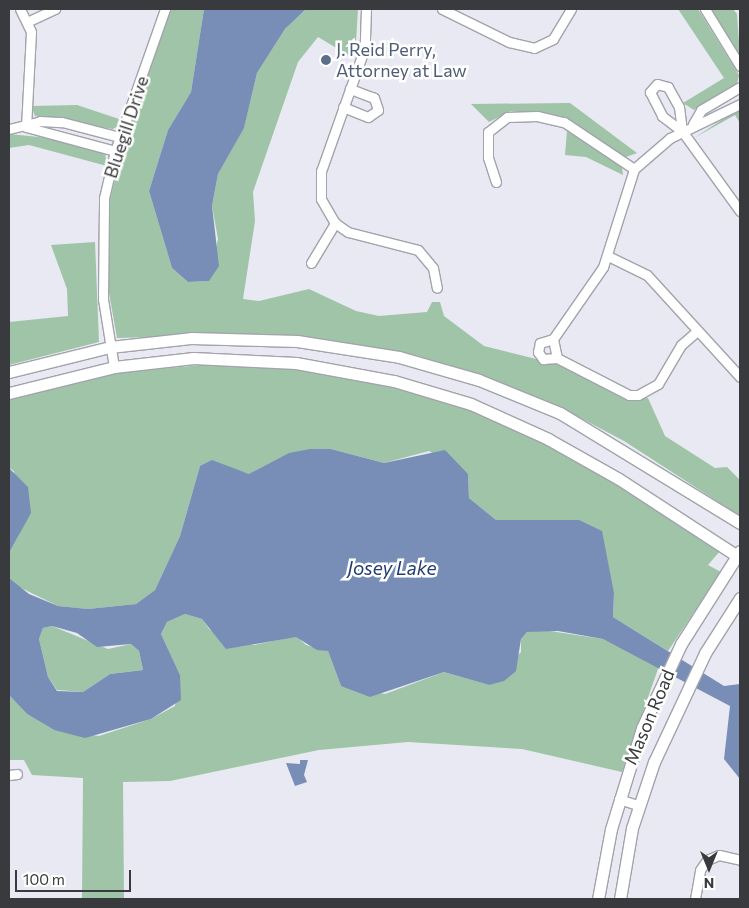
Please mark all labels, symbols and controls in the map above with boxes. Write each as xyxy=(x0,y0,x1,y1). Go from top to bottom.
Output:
place label: J. Reid Perry, Attorney at Law xyxy=(336,39,467,82)
marker: J. Reid Perry, Attorney at Law xyxy=(320,54,332,66)
street label: Bluegill Drive xyxy=(99,73,153,181)
water label: Josey Lake xyxy=(347,557,437,579)
street label: Mason Road xyxy=(619,666,679,768)
north arrow xyxy=(684,843,734,893)
scale bar xyxy=(18,860,134,892)
text: 100 m xyxy=(23,870,65,888)
text: N xyxy=(704,875,714,892)

